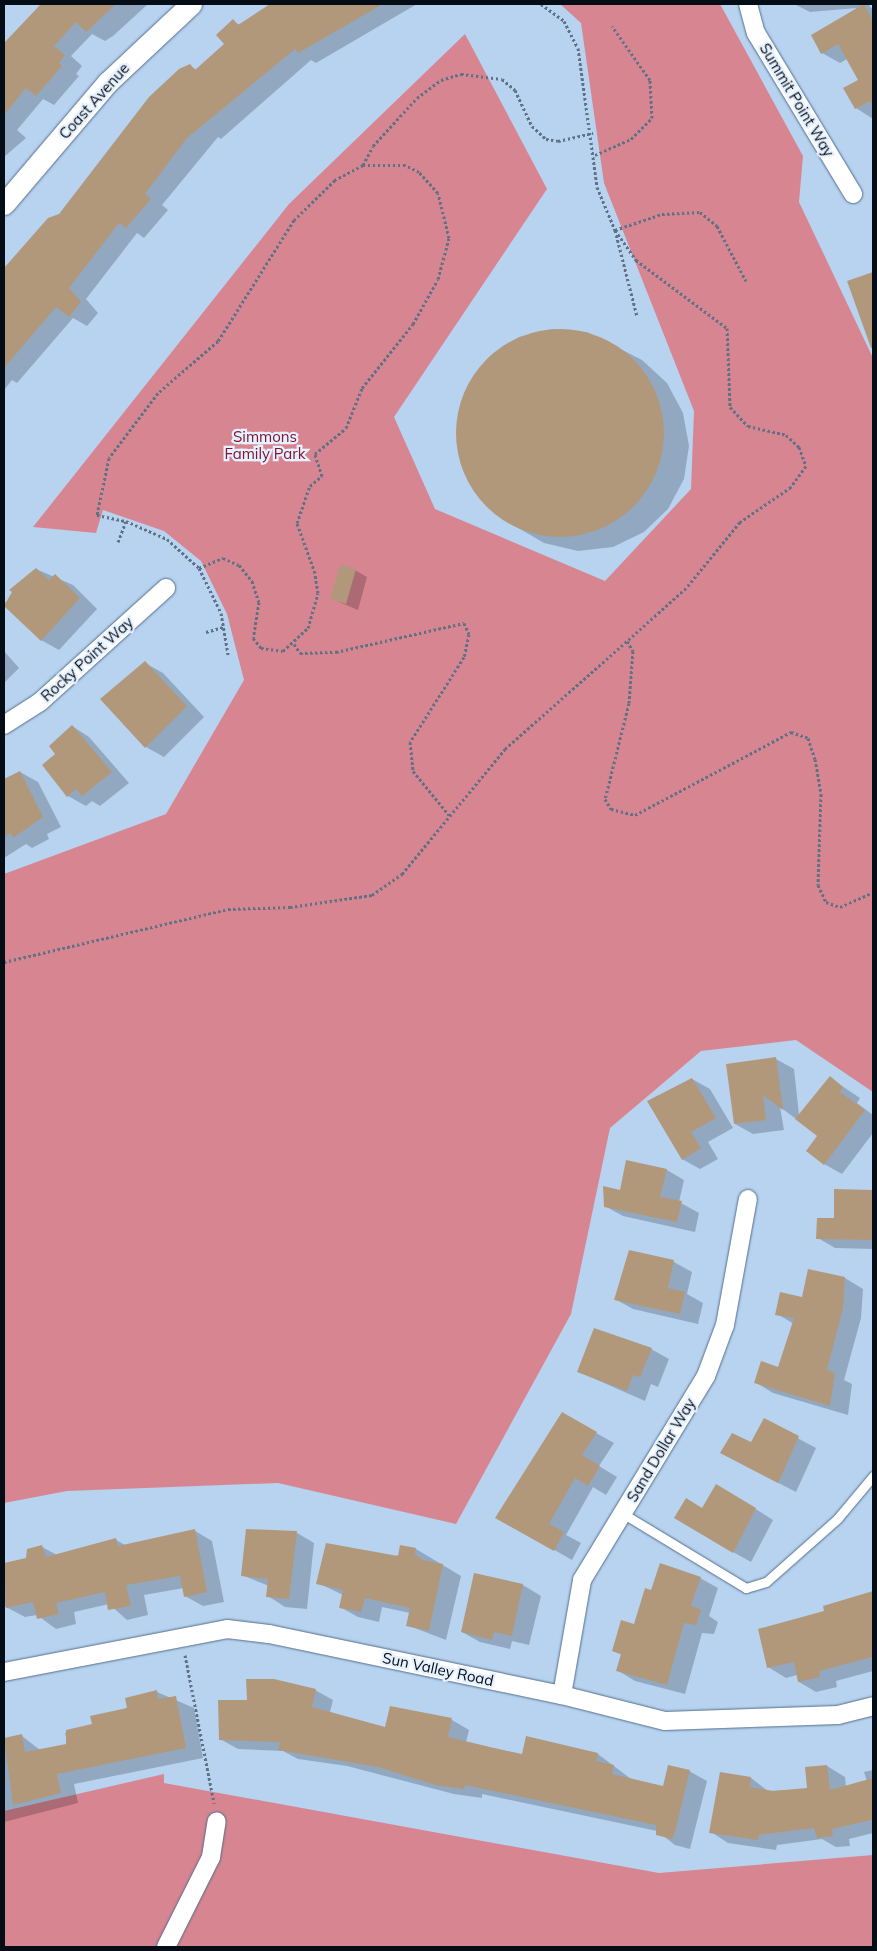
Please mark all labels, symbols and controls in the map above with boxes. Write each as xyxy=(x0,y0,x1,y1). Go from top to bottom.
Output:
street label: Summit Point Way xyxy=(756,40,838,160)
street label: Coast Avenue xyxy=(55,59,133,143)
park label: Simmons Family Park xyxy=(225,427,305,462)
street label: Rocky Point Way xyxy=(37,613,137,705)
street label: Sand Dollar Way xyxy=(623,1395,699,1505)
street label: Sun Valley Road xyxy=(381,1648,495,1690)

